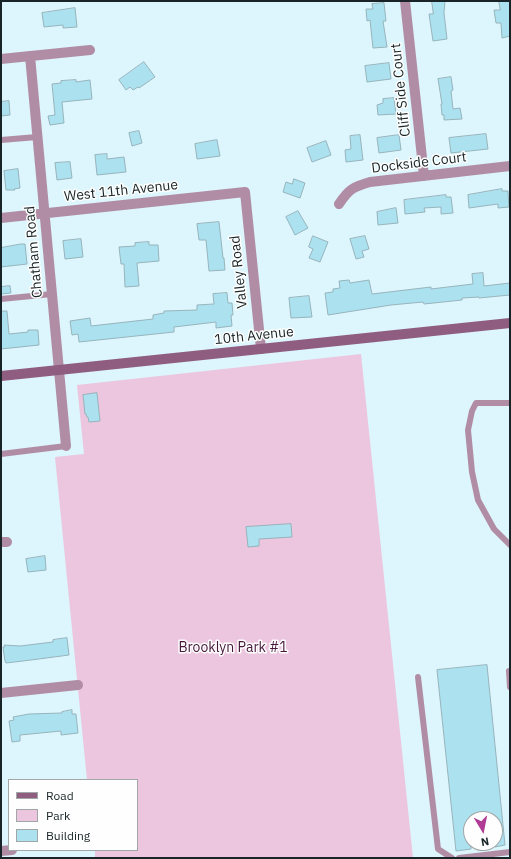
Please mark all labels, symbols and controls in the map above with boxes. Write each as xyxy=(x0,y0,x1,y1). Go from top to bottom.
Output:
street label: Cliff Side Court xyxy=(388,43,414,137)
street label: Dockside Court xyxy=(371,149,467,177)
street label: West 11th Avenue xyxy=(63,177,179,205)
street label: Chatham Road xyxy=(22,205,46,299)
street label: Valley Road xyxy=(227,235,251,309)
street label: 10th Avenue xyxy=(213,323,295,349)
park label: Brooklyn Park #1 xyxy=(178,640,288,656)
legend xyxy=(8,779,138,851)
text: Road xyxy=(46,788,74,803)
text: Park xyxy=(46,808,70,823)
north arrow xyxy=(463,811,503,851)
text: Building xyxy=(46,828,90,843)
text: N xyxy=(480,834,490,849)

